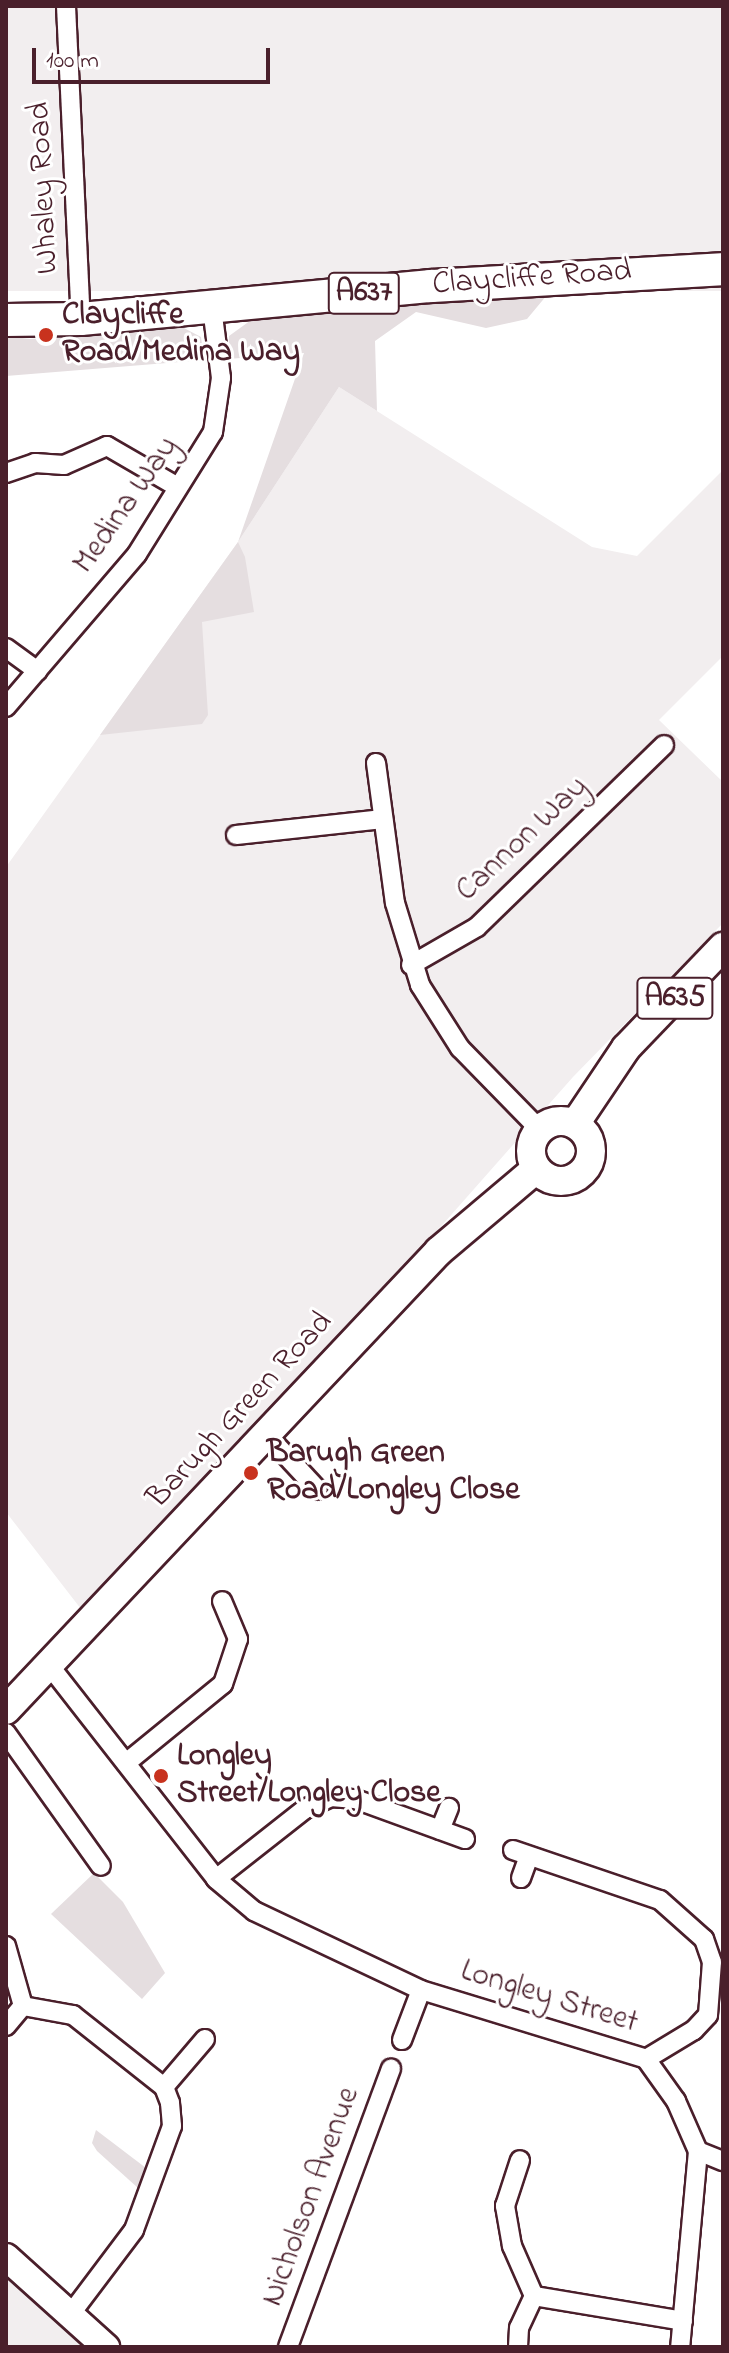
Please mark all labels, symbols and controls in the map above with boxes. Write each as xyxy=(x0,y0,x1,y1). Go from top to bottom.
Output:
scale bar xyxy=(36,32,274,82)
text: 100 m xyxy=(46,44,99,79)
street label: Whaley Road xyxy=(21,101,69,275)
street label: Claycliffe Road xyxy=(431,253,633,305)
road number: A637 xyxy=(326,267,402,319)
place label: Claycliffe Road/Medina Way xyxy=(62,298,300,373)
marker: Claycliffe Road/Medina Way xyxy=(37,326,55,344)
street label: Medina Way xyxy=(66,430,188,582)
street label: Cannon Way xyxy=(449,769,597,911)
road number: A635 xyxy=(635,972,715,1024)
street label: Barugh Green Road xyxy=(140,1305,342,1517)
place label: Barugh Green Road/Longley Close xyxy=(267,1436,520,1511)
marker: Barugh Green Road/Longley Close xyxy=(242,1464,260,1482)
place label: Longley Street/Longley Close xyxy=(177,1739,441,1814)
marker: Longley Street/Longley Close xyxy=(152,1767,170,1785)
street label: Longley Street xyxy=(456,1953,642,2043)
street label: Nicholson Avenue xyxy=(255,2082,369,2312)

